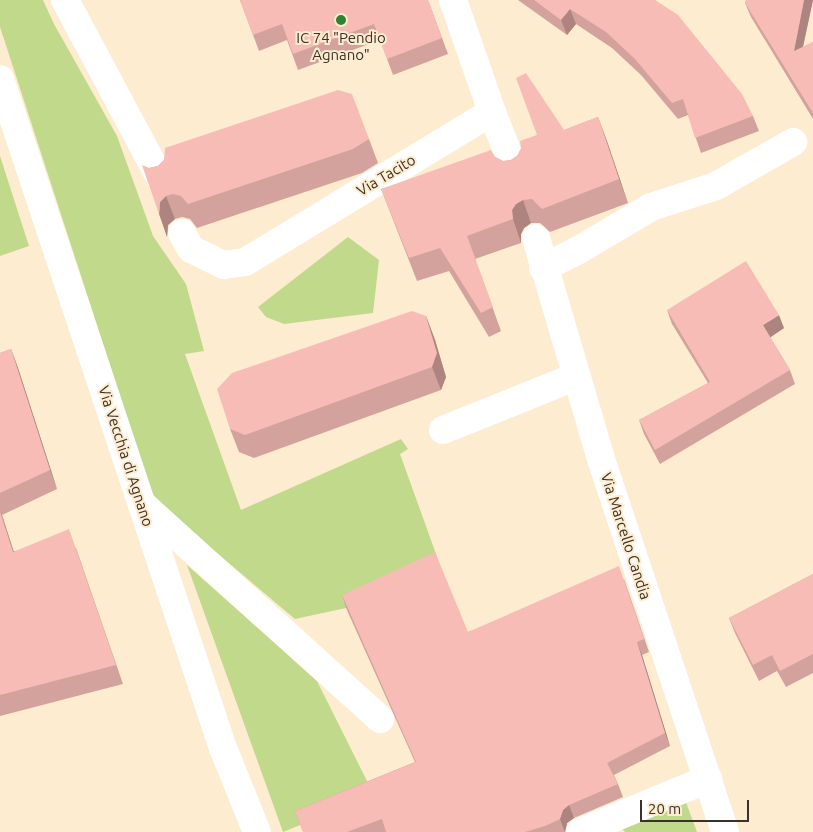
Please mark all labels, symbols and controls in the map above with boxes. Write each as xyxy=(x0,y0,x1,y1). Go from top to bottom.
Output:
marker: IC 74 "Pendio Agnano" xyxy=(335,14,347,26)
place label: IC 74 "Pendio Agnano" xyxy=(296,28,386,63)
street label: Via Tacito xyxy=(353,150,419,200)
street label: Via Vecchia di Agnano xyxy=(95,383,157,529)
street label: Via Marcello Candia xyxy=(597,470,655,602)
scale bar xyxy=(643,790,752,822)
text: 20 m xyxy=(648,800,681,817)

